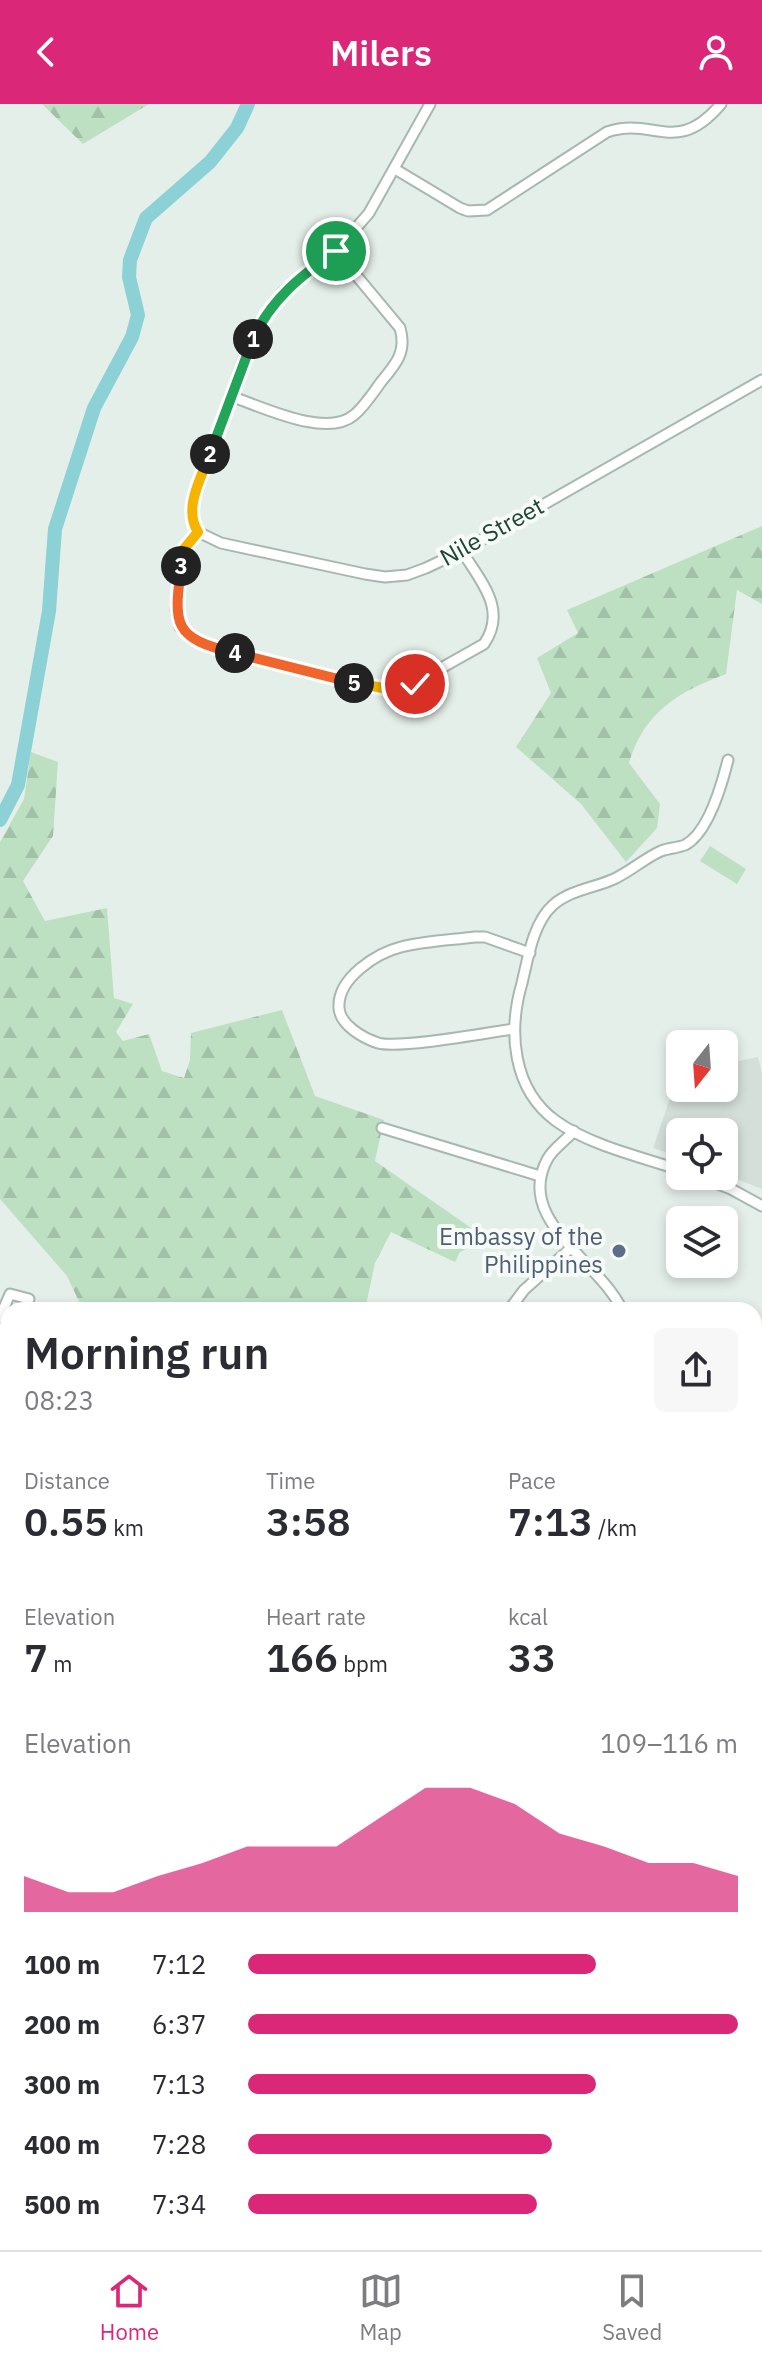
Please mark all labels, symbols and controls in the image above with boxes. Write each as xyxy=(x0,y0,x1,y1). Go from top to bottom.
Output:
text: Milers xyxy=(330,29,432,76)
icon: back xyxy=(24,30,68,74)
icon: person xyxy=(694,30,738,74)
pin xyxy=(302,217,370,285)
icon: arrive xyxy=(314,229,358,273)
pin: 1 xyxy=(233,319,273,359)
text: 1 xyxy=(246,324,260,353)
pin: 2 xyxy=(190,434,230,474)
text: 2 xyxy=(203,439,217,468)
street label: Nile Street xyxy=(434,489,549,573)
pin: 3 xyxy=(161,546,201,586)
text: 3 xyxy=(174,551,188,580)
pin: 4 xyxy=(215,633,255,673)
text: 4 xyxy=(228,638,242,667)
pin xyxy=(381,650,449,718)
icon: check xyxy=(393,662,437,706)
pin: 5 xyxy=(334,663,374,703)
text: 5 xyxy=(347,668,361,697)
north arrow xyxy=(666,1030,738,1102)
map controls xyxy=(666,1030,738,1278)
button: locate xyxy=(666,1118,738,1190)
button: layers xyxy=(666,1206,738,1278)
place label: Embassy of the Philippines xyxy=(439,1220,603,1280)
marker: Embassy of the Philippines xyxy=(610,1242,628,1260)
text: Morning run xyxy=(24,1324,269,1381)
button: share xyxy=(654,1328,738,1412)
text: 08:23 xyxy=(24,1383,94,1417)
text: Distance xyxy=(24,1466,110,1495)
text: Time xyxy=(266,1466,315,1495)
text: Pace xyxy=(508,1466,556,1495)
text: 0.55 xyxy=(24,1495,108,1547)
text: 3:58 xyxy=(266,1495,351,1547)
text: 7:13 xyxy=(508,1495,593,1547)
text: km xyxy=(108,1513,144,1542)
text: /km xyxy=(593,1513,637,1542)
text: Elevation xyxy=(24,1602,115,1631)
text: Heart rate xyxy=(266,1602,366,1631)
text: kcal xyxy=(508,1602,548,1631)
text: 7 xyxy=(24,1631,48,1683)
text: 166 xyxy=(266,1631,338,1683)
text: 33 xyxy=(508,1631,556,1683)
text: m xyxy=(48,1649,72,1678)
text: bpm xyxy=(338,1649,388,1678)
text: Elevation xyxy=(24,1726,132,1760)
text: 109–116 m xyxy=(600,1726,738,1760)
text: 100 m xyxy=(24,1947,100,1981)
text: 7:12 xyxy=(152,1947,206,1981)
text: 200 m xyxy=(24,2007,100,2041)
text: 6:37 xyxy=(152,2007,206,2041)
text: 300 m xyxy=(24,2067,100,2101)
text: 7:13 xyxy=(152,2067,206,2101)
text: 400 m xyxy=(24,2127,100,2161)
text: 7:28 xyxy=(152,2127,206,2161)
text: 500 m xyxy=(24,2187,100,2221)
text: 7:34 xyxy=(152,2187,206,2221)
tab: Home xyxy=(100,2269,159,2346)
tab: Map xyxy=(359,2269,403,2346)
tab: Saved xyxy=(602,2269,662,2346)

